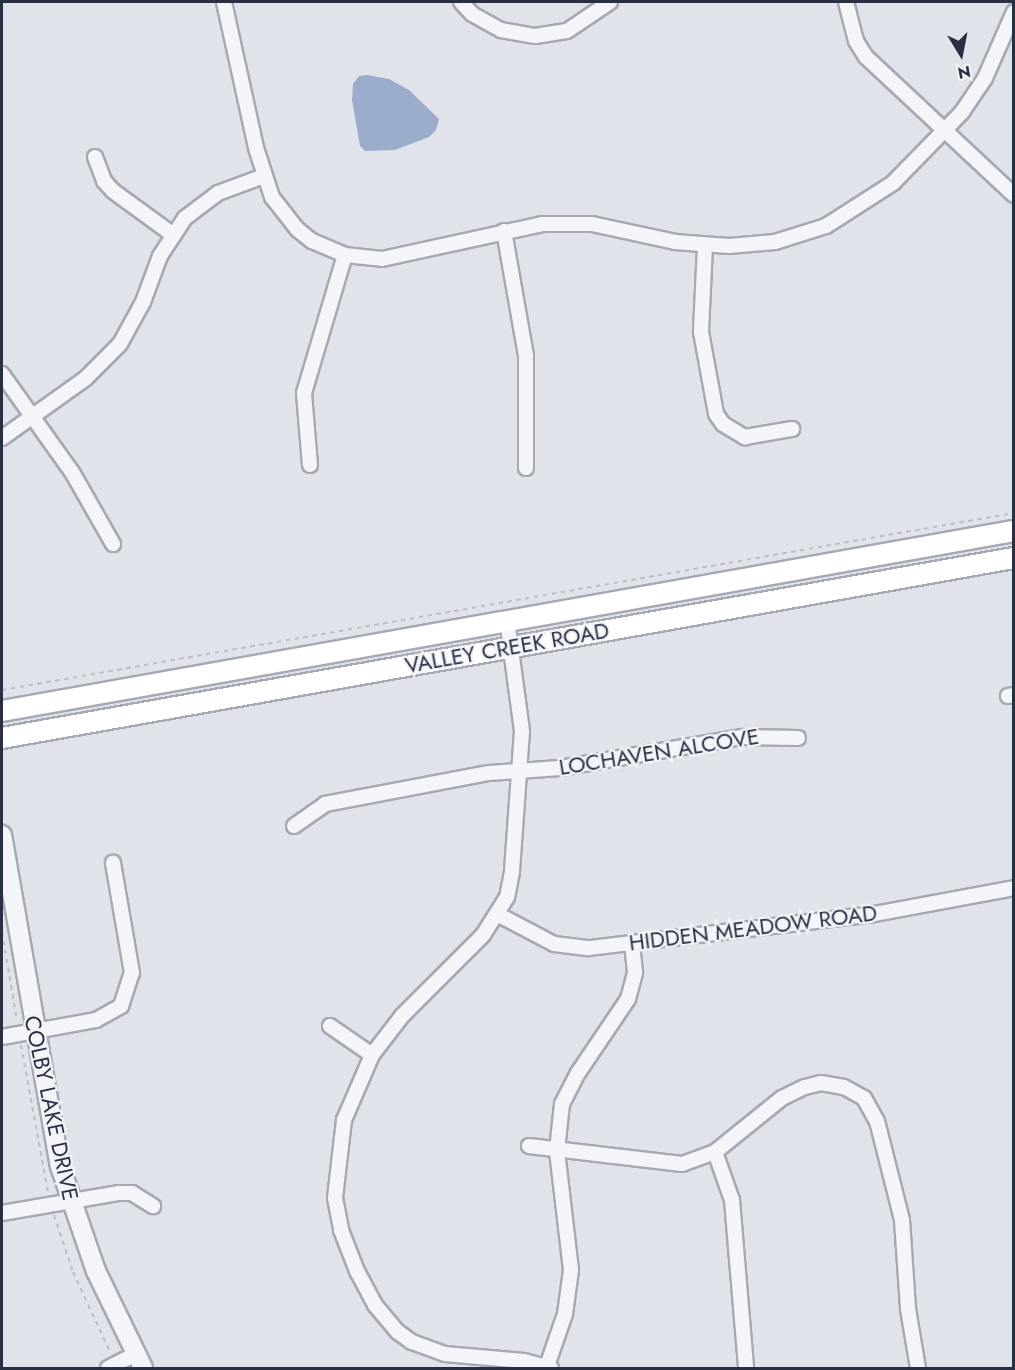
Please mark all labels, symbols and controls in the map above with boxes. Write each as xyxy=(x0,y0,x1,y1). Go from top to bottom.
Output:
north arrow xyxy=(931,24,991,84)
text: N xyxy=(956,60,972,85)
street label: VALLEY CREEK ROAD xyxy=(403,617,611,679)
street label: LOCHAVEN ALCOVE xyxy=(557,723,761,781)
street label: HIDDEN MEADOW ROAD xyxy=(627,900,879,956)
street label: COLBY LAKE DRIVE xyxy=(19,1013,83,1203)

